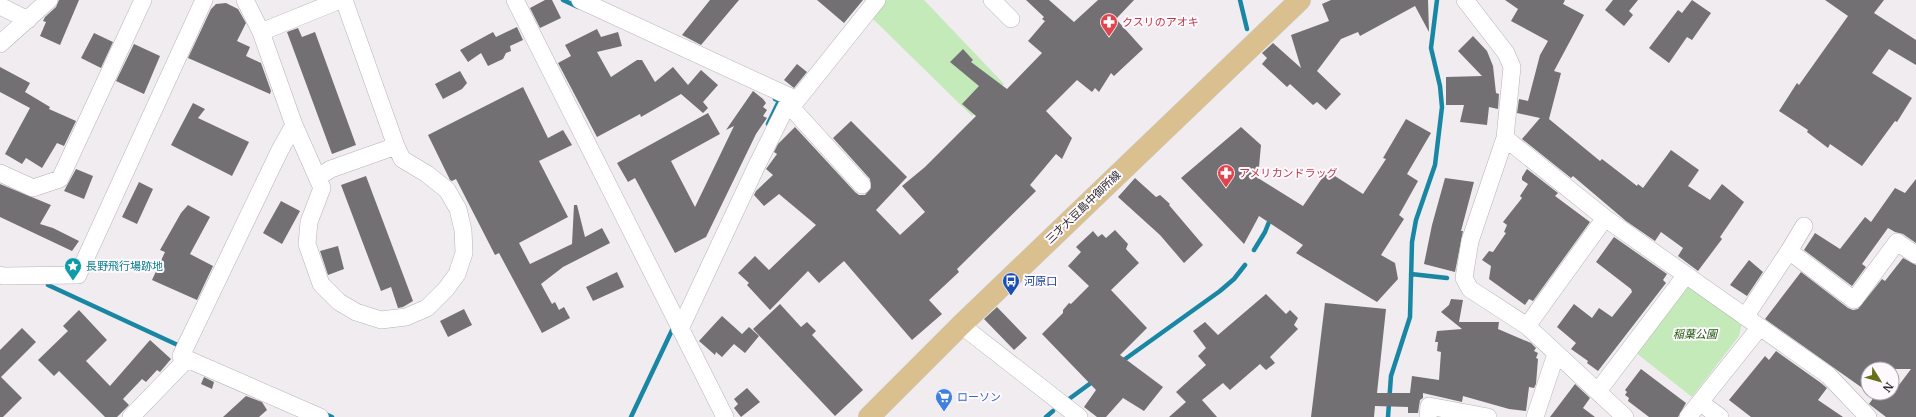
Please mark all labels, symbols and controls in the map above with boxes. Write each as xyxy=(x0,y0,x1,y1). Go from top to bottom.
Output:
pharmacy icon: クスリのアオキ xyxy=(1099,12,1119,37)
place label: クスリのアオキ xyxy=(1122,15,1199,29)
pharmacy icon: アメリカンドラッグ xyxy=(1216,163,1236,188)
place label: アメリカンドラッグ xyxy=(1239,166,1337,180)
street label: 三才大豆島中御所線 xyxy=(1043,168,1123,246)
place icon: 長野飛行場跡地 xyxy=(63,256,83,281)
place label: 長野飛行場跡地 xyxy=(86,259,163,273)
bus stop icon: 河原口 xyxy=(1001,271,1021,296)
place label: 河原口 xyxy=(1024,274,1057,288)
park label: 稲葉公園 xyxy=(1673,327,1719,341)
north arrow xyxy=(1860,361,1900,401)
text: N xyxy=(1880,379,1896,395)
supermarket icon: ローソン xyxy=(934,387,954,412)
place label: ローソン xyxy=(957,390,1001,404)

